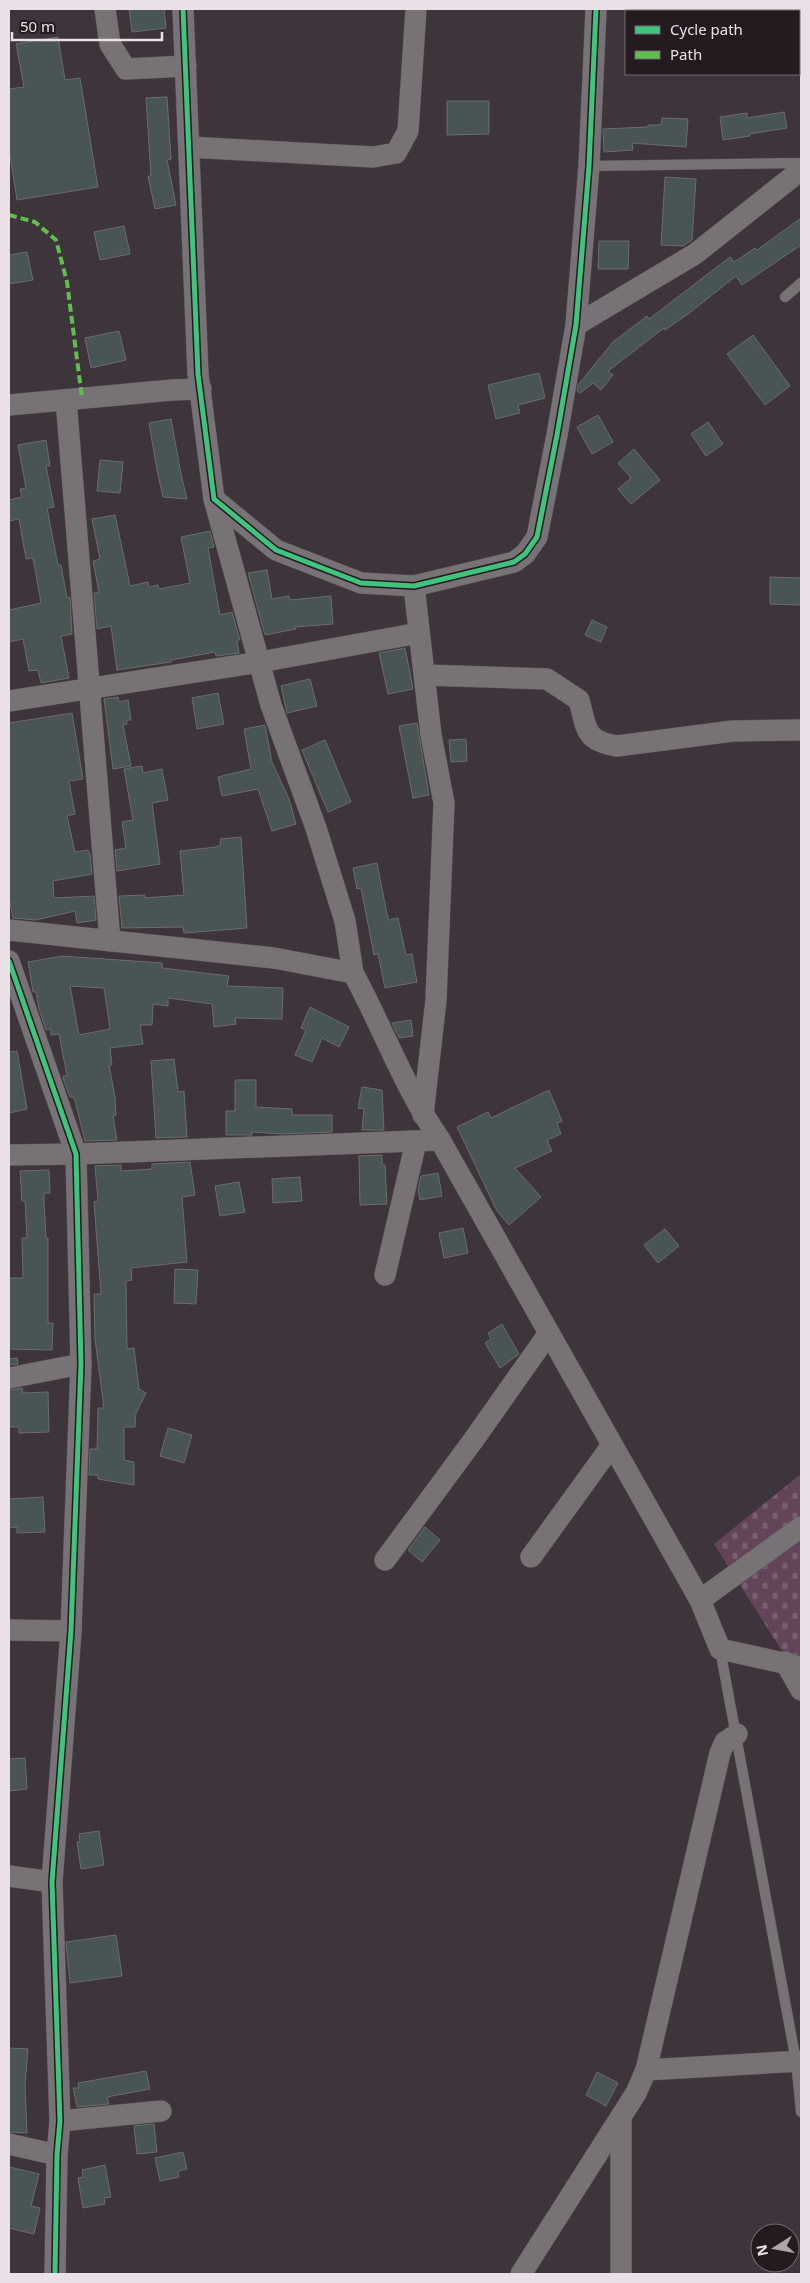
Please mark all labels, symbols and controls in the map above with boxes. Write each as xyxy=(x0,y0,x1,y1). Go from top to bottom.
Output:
scale bar xyxy=(12,10,162,42)
legend xyxy=(625,10,800,75)
text: 50 m xyxy=(20,16,55,36)
text: Cycle path xyxy=(670,19,743,39)
text: Path xyxy=(670,44,702,64)
north arrow xyxy=(750,2223,800,2273)
text: N xyxy=(751,2243,772,2258)

